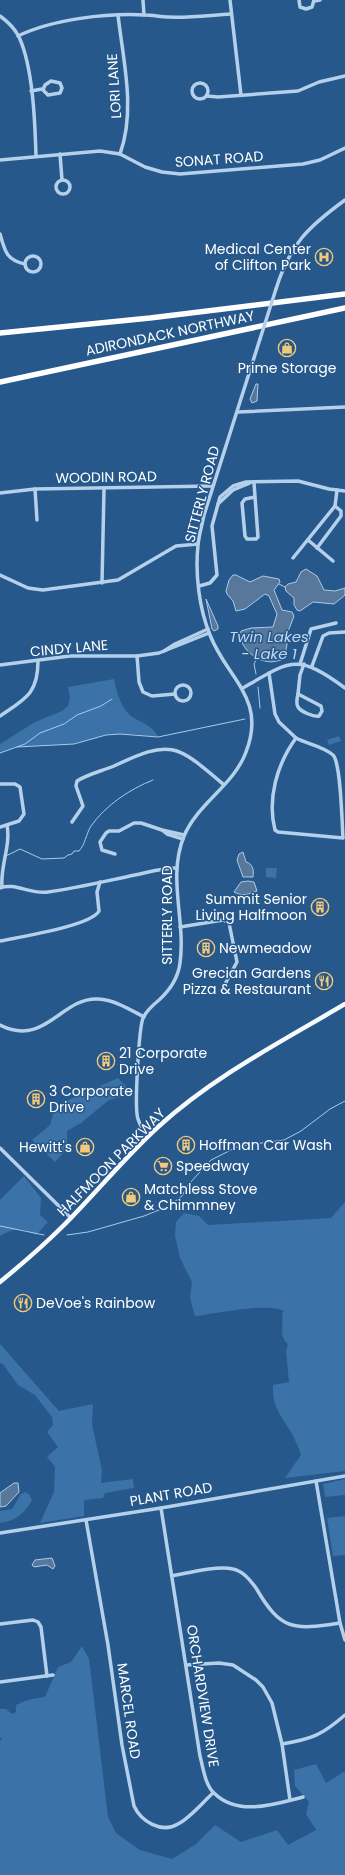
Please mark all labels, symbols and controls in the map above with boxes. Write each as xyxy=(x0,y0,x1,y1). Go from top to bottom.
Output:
street label: LORI LANE xyxy=(102,53,126,119)
street label: SONAT ROAD xyxy=(174,146,264,172)
place label: Medical Center of Clifton Park xyxy=(205,239,312,275)
hospital icon: Medical Center of Clifton Park xyxy=(314,247,334,267)
street label: ADIRONDACK NORTHWAY xyxy=(84,305,256,361)
shop icon: Prime Storage xyxy=(277,338,297,358)
place label: Prime Storage xyxy=(238,358,337,378)
street label: SITTERLY ROAD xyxy=(179,443,225,545)
street label: WOODIN ROAD xyxy=(55,466,157,488)
water label: Twin Lakes - Lake 1 xyxy=(229,626,309,664)
street label: CINDY LANE xyxy=(29,635,109,661)
street label: SITTERLY ROAD xyxy=(157,865,177,965)
place label: Summit Senior Living Halfmoon xyxy=(196,889,307,925)
building icon: Summit Senior Living Halfmoon xyxy=(310,897,330,917)
building icon: Newmeadow xyxy=(196,938,216,958)
place label: Newmeadow xyxy=(219,938,312,958)
place label: Grecian Gardens Pizza & Restaurant xyxy=(183,963,311,999)
restaurant icon: Grecian Gardens Pizza & Restaurant xyxy=(314,971,334,991)
place label: 21 Corporate Drive xyxy=(119,1043,207,1079)
building icon: 21 Corporate Drive xyxy=(96,1051,116,1071)
place label: 3 Corporate Drive xyxy=(49,1081,133,1117)
building icon: 3 Corporate Drive xyxy=(26,1089,46,1109)
street label: HALFMOON PARKWAY xyxy=(52,1103,170,1221)
building icon: Hoffman Car Wash xyxy=(176,1135,196,1155)
place label: Hoffman Car Wash xyxy=(199,1135,332,1155)
place label: Hewitt's xyxy=(19,1137,72,1157)
shop icon: Hewitt's xyxy=(75,1137,95,1157)
supermarket icon: Speedway xyxy=(153,1156,173,1176)
place label: Speedway xyxy=(176,1156,249,1176)
place label: Matchless Stove & Chimmney xyxy=(144,1179,258,1215)
shop icon: Matchless Stove & Chimmney xyxy=(121,1187,141,1207)
restaurant icon: DeVoe's Rainbow xyxy=(13,1293,33,1313)
place label: DeVoe's Rainbow xyxy=(36,1293,156,1313)
street label: PLANT ROAD xyxy=(128,1477,214,1511)
street label: ORCHARDVIEW DRIVE xyxy=(182,1623,224,1769)
street label: MARCEL ROAD xyxy=(112,1662,146,1760)

